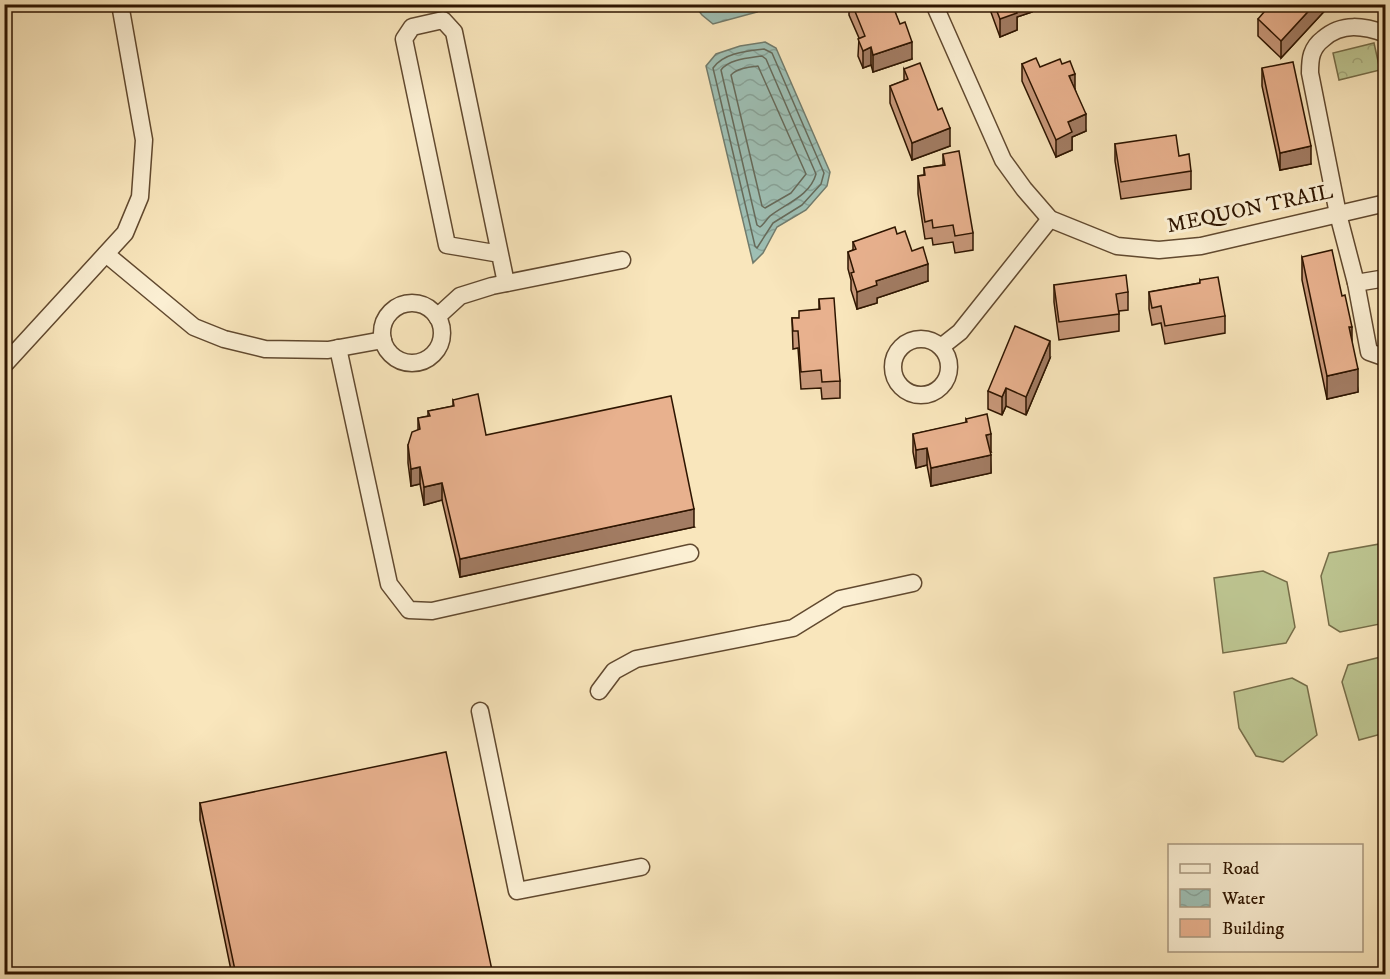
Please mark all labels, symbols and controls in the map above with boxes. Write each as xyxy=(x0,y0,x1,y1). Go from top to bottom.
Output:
street label: MEQUON TRAIL xyxy=(1165,179,1335,239)
legend xyxy=(1168,844,1363,952)
text: Road xyxy=(1222,858,1259,880)
text: Water xyxy=(1221,888,1265,910)
text: Building xyxy=(1222,918,1284,940)

